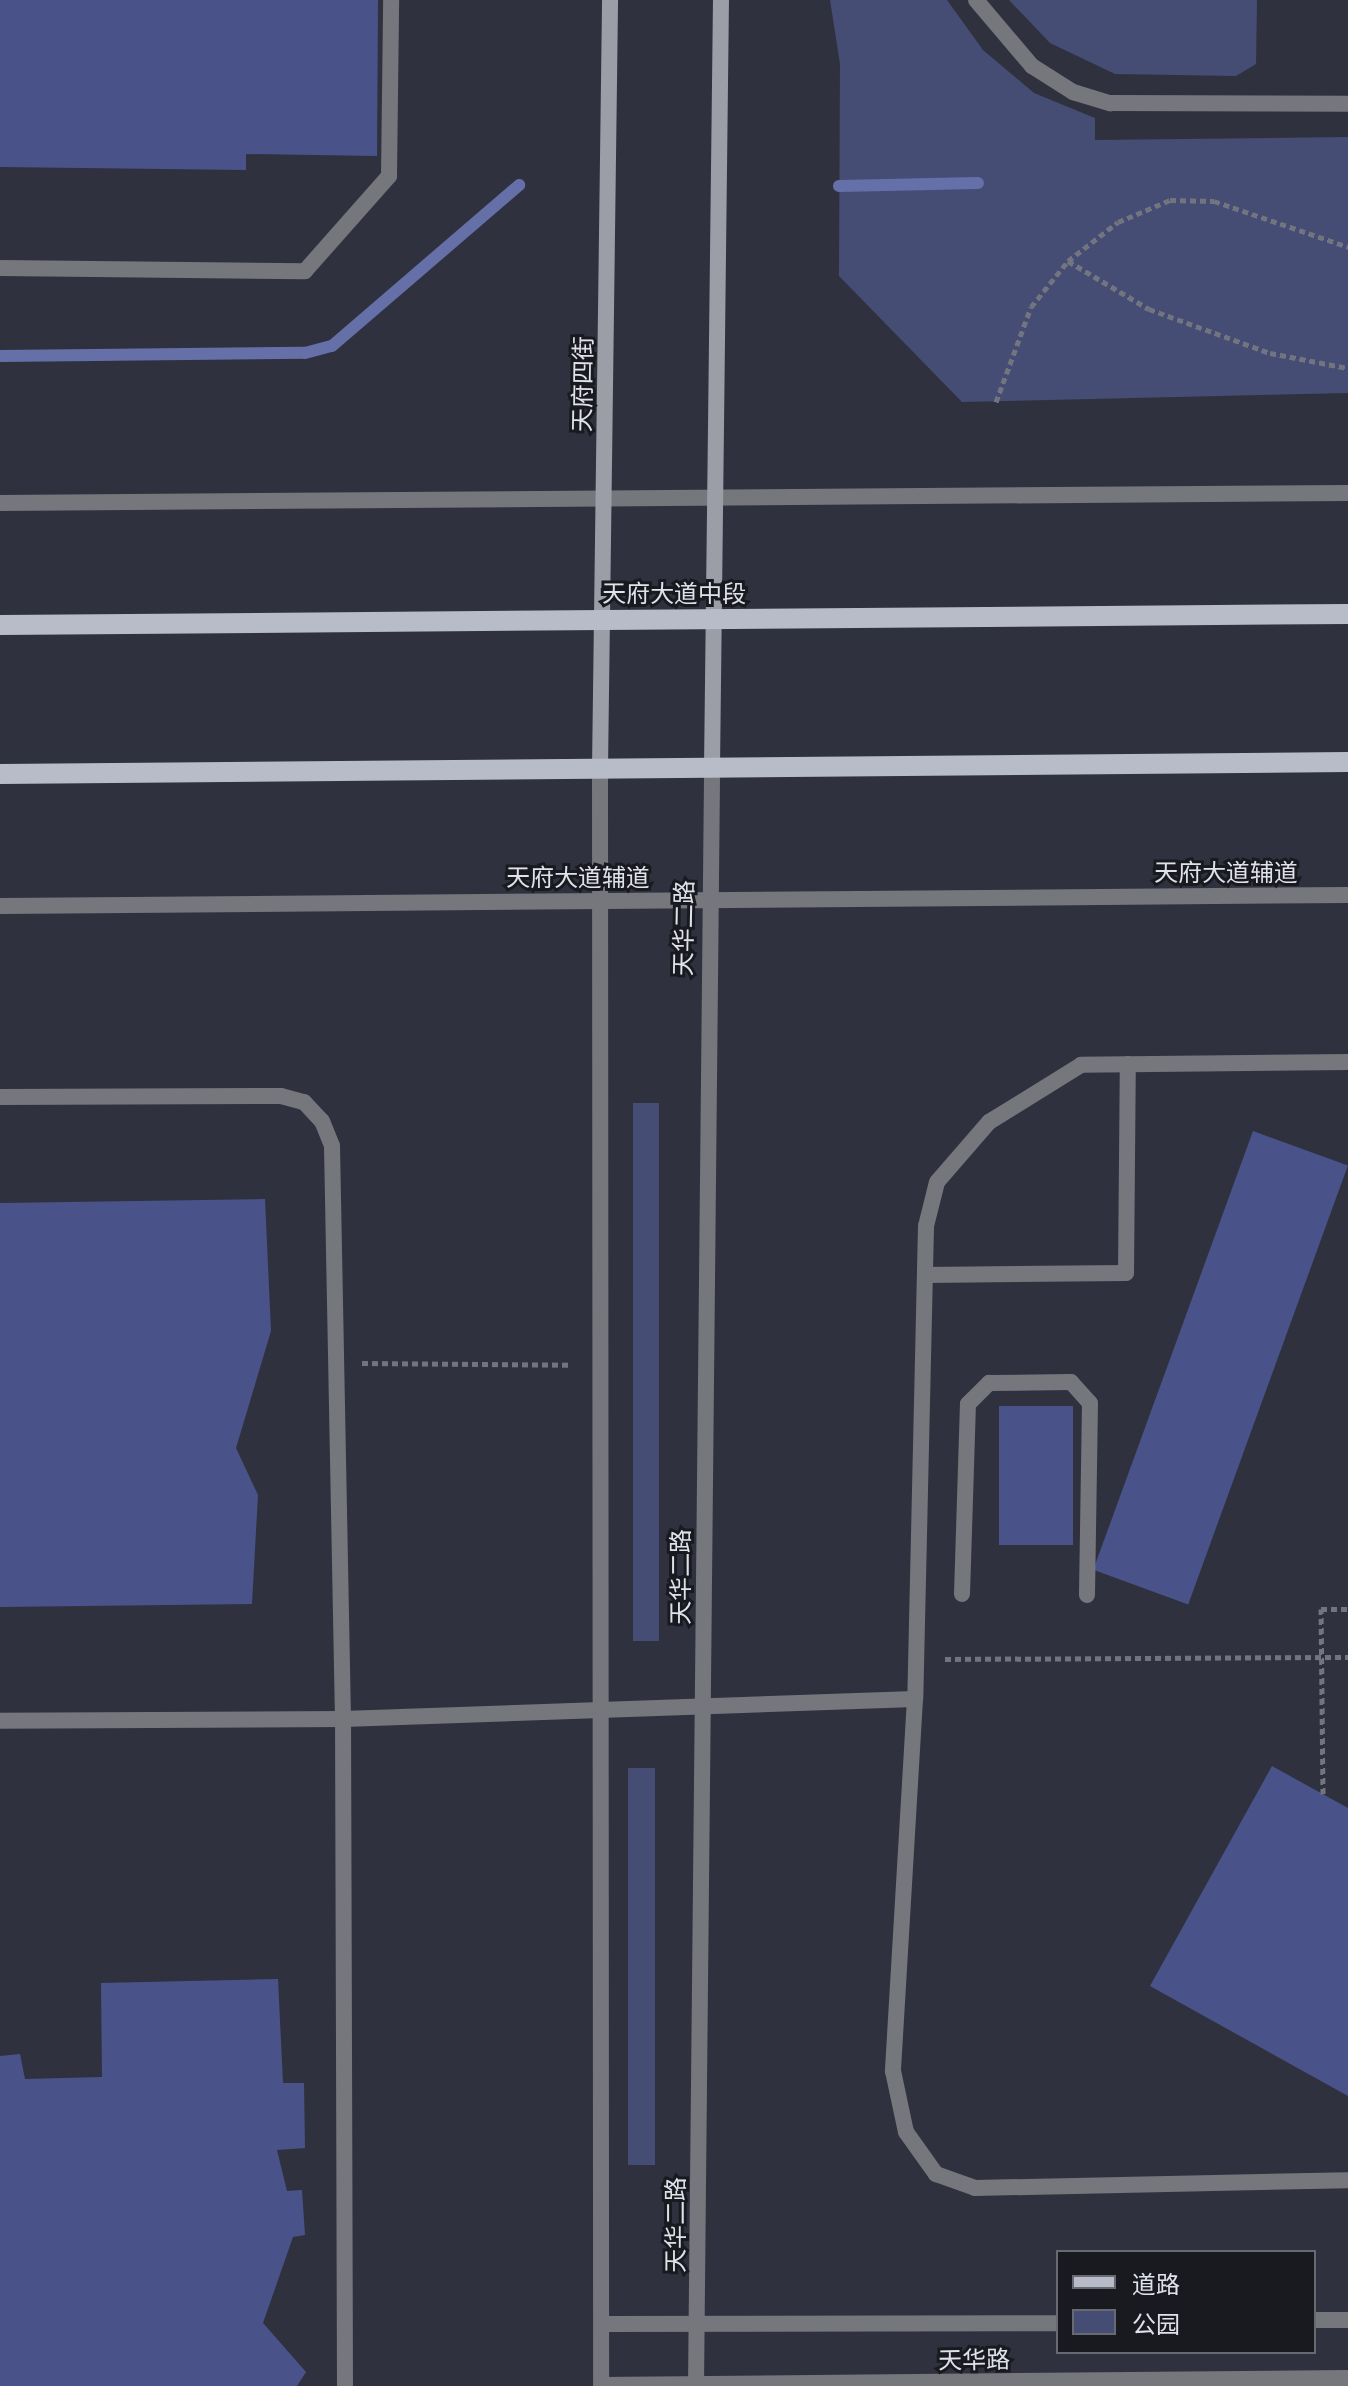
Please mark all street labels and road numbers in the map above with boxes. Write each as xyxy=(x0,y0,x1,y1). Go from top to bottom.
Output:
street label: 天府四街 xyxy=(567,336,597,432)
street label: 天府大道中段 xyxy=(602,579,746,607)
street label: 天府大道辅道 xyxy=(1154,858,1298,886)
street label: 天府大道辅道 xyxy=(506,863,650,891)
street label: 天华二路 xyxy=(668,880,698,976)
street label: 天华二路 xyxy=(666,1529,694,1625)
street label: 天华二路 xyxy=(661,2177,689,2273)
street label: 天华路 xyxy=(938,2344,1010,2374)

